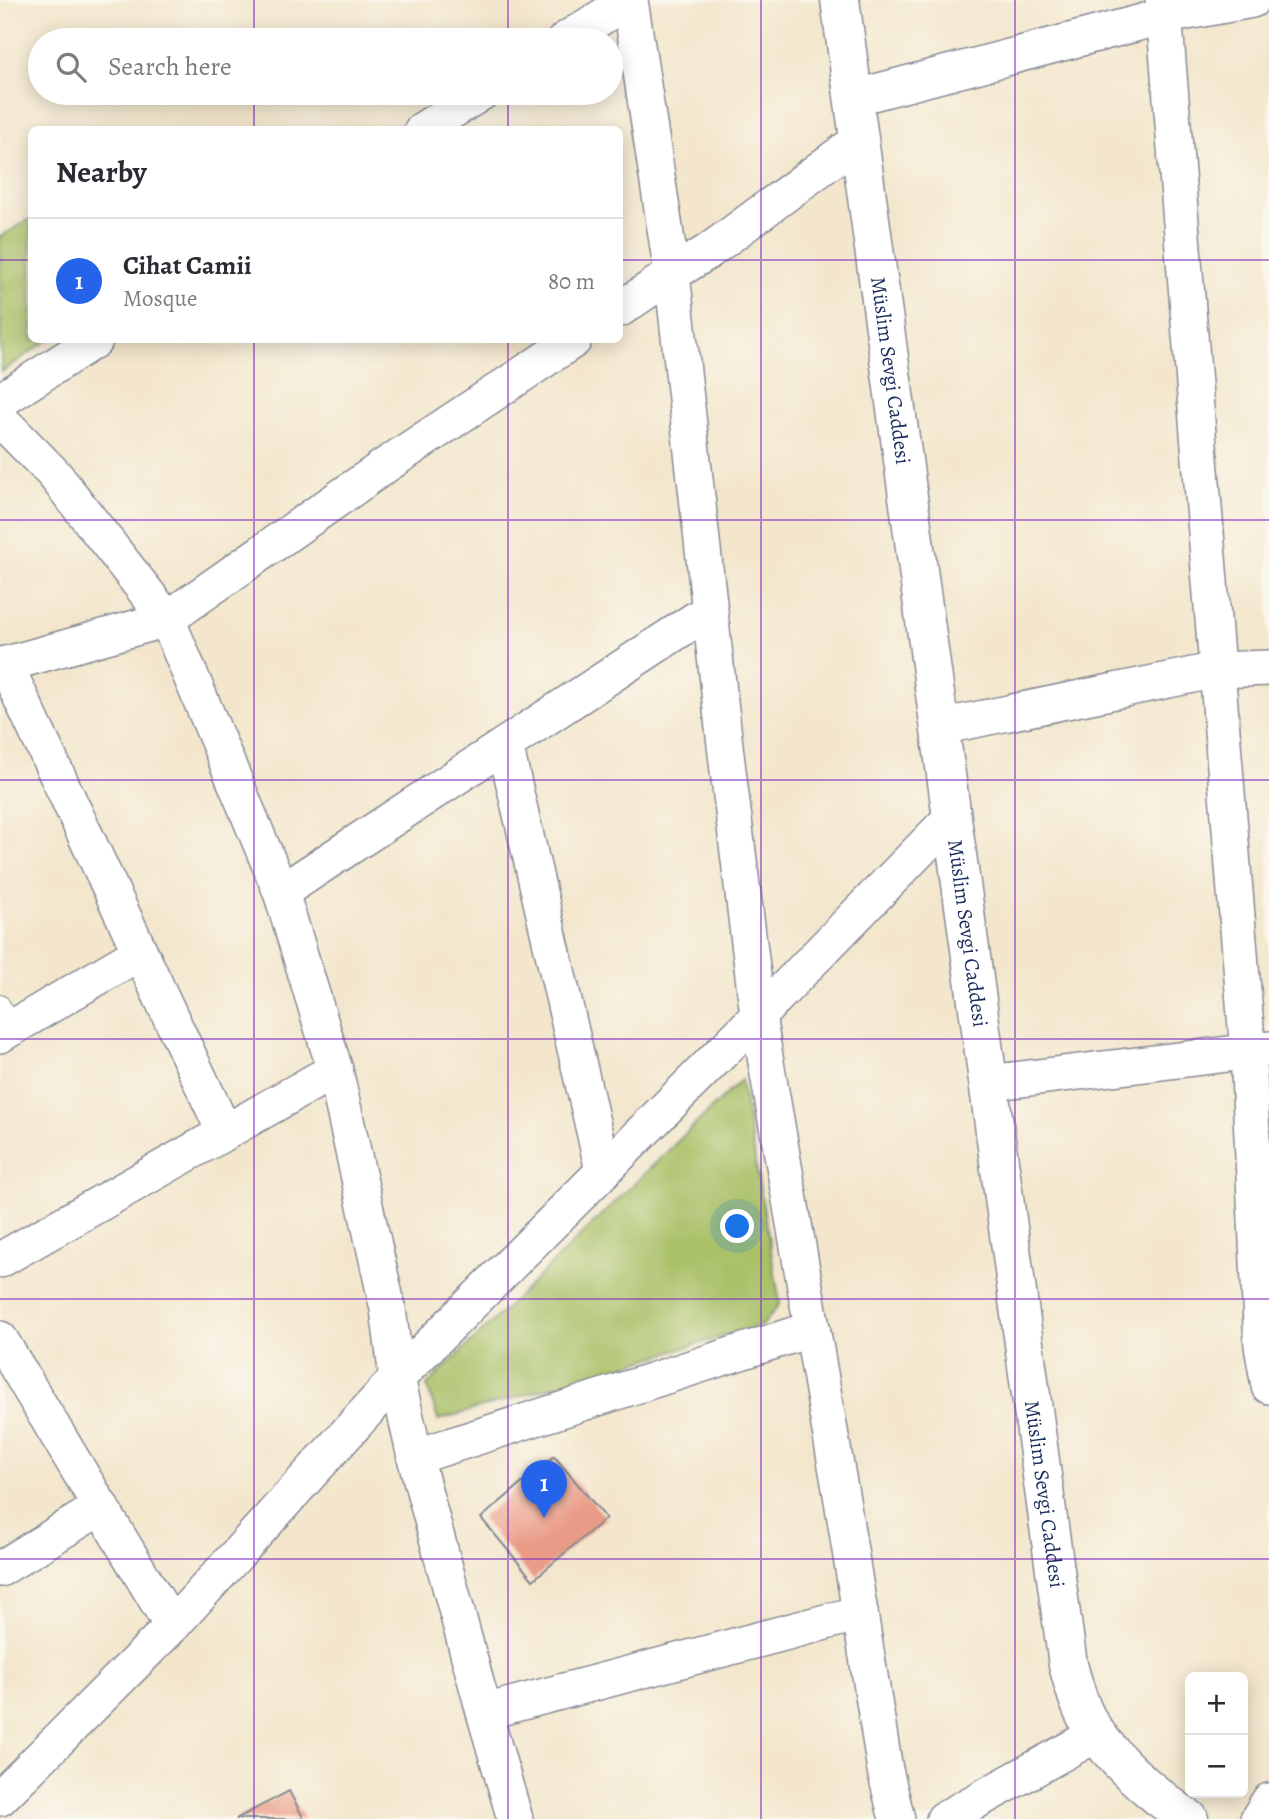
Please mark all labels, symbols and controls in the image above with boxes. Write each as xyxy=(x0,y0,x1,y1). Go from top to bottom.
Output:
search box xyxy=(28,28,623,105)
icon: search xyxy=(52,48,90,86)
text: Search here xyxy=(108,49,232,84)
text: Nearby xyxy=(56,152,147,192)
text: Cihat Camii xyxy=(123,248,252,283)
text: 1 xyxy=(75,266,83,297)
text: 80 m xyxy=(548,266,595,297)
street label: Müslim Sevgi Caddesi xyxy=(864,275,917,466)
text: Mosque xyxy=(123,283,197,314)
street label: Müslim Sevgi Caddesi xyxy=(941,838,994,1029)
your location xyxy=(720,1209,754,1243)
street label: Müslim Sevgi Caddesi xyxy=(1018,1399,1071,1590)
pin: 1 xyxy=(521,1460,567,1518)
map controls xyxy=(1185,1672,1248,1798)
button: + xyxy=(1185,1672,1248,1735)
button: − xyxy=(1185,1735,1248,1798)

